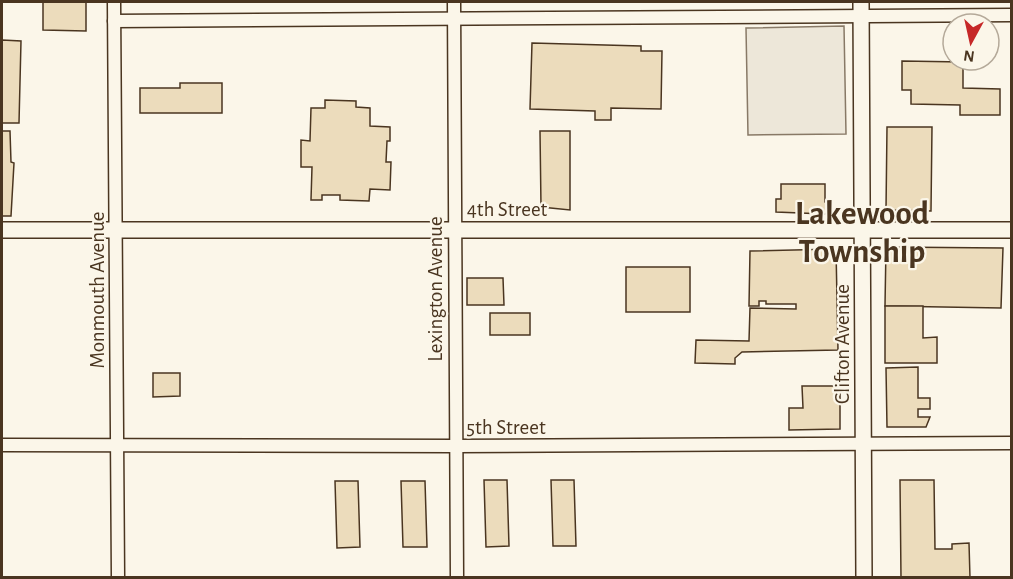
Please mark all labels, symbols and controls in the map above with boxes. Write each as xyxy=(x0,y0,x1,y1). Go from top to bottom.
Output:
north arrow xyxy=(941,12,1001,72)
text: N xyxy=(962,47,976,65)
district label: Lakewood Township xyxy=(795,198,929,269)
street label: 4th Street xyxy=(467,199,548,220)
street label: Monmouth Avenue xyxy=(87,212,108,369)
street label: Lexington Avenue xyxy=(425,216,446,362)
street label: Clifton Avenue xyxy=(832,284,853,404)
street label: 5th Street xyxy=(466,417,546,438)

